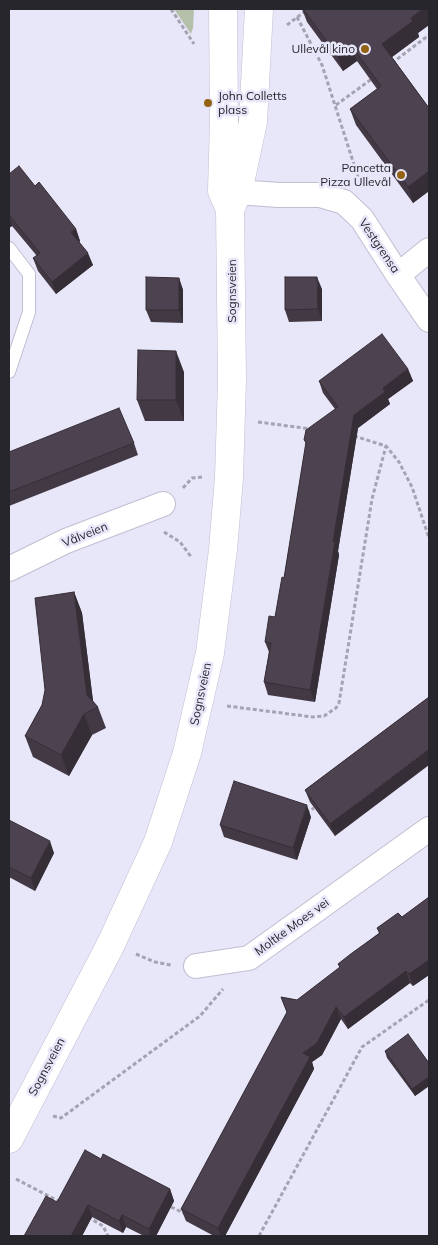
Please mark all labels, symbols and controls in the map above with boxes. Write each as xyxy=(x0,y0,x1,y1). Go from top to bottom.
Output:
place label: Ullevål kino xyxy=(292,42,355,56)
marker: Ullevål kino xyxy=(359,43,371,55)
place label: John Colletts plass xyxy=(218,89,287,117)
marker: John Colletts plass xyxy=(202,97,214,109)
place label: Pancetta Pizza Ullevål xyxy=(320,161,391,189)
marker: Pancetta Pizza Ullevål xyxy=(395,169,407,181)
street label: Vestgrensa xyxy=(356,216,402,276)
street label: Sognsveien xyxy=(225,259,239,323)
street label: Vålveien xyxy=(60,519,110,551)
street label: Sognsveien xyxy=(187,661,215,727)
street label: Moltke Moes vei xyxy=(252,895,332,959)
street label: Sognsveien xyxy=(26,1036,68,1098)

